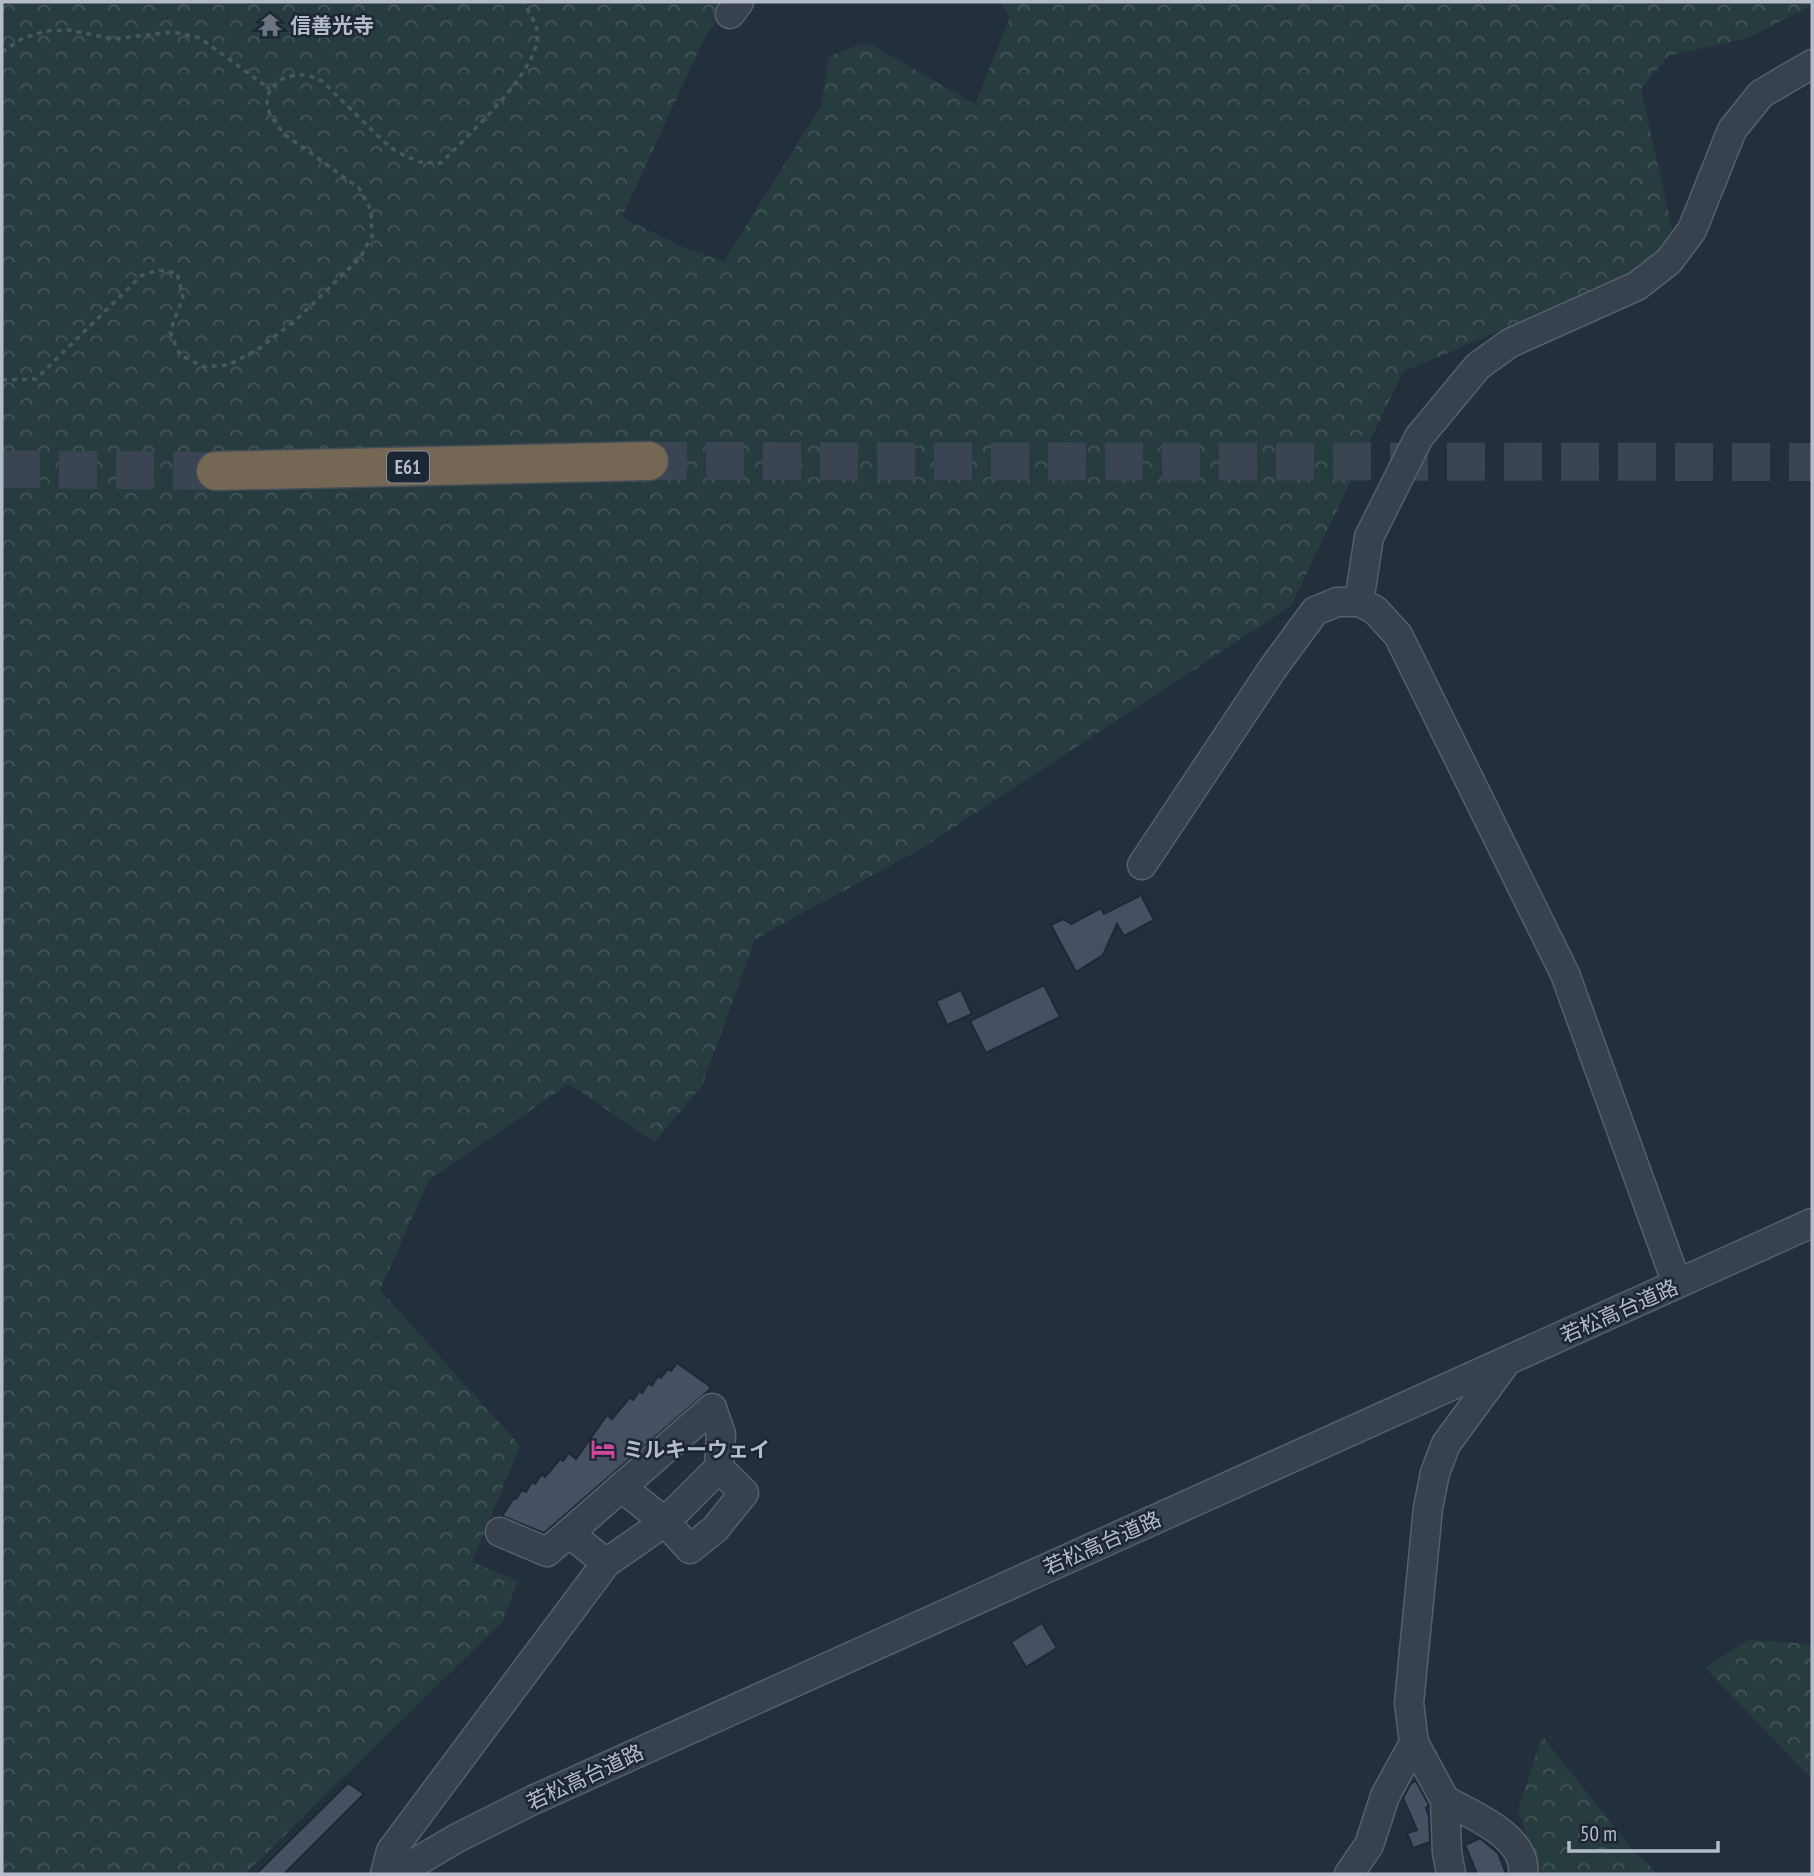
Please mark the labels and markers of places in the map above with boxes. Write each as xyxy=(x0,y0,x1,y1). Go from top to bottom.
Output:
temple icon: 信善光寺 xyxy=(256,11,284,39)
place label: 信善光寺 xyxy=(290,12,374,39)
hotel icon: ミルキーウェイ xyxy=(589,1435,617,1463)
place label: ミルキーウェイ xyxy=(623,1436,770,1463)

